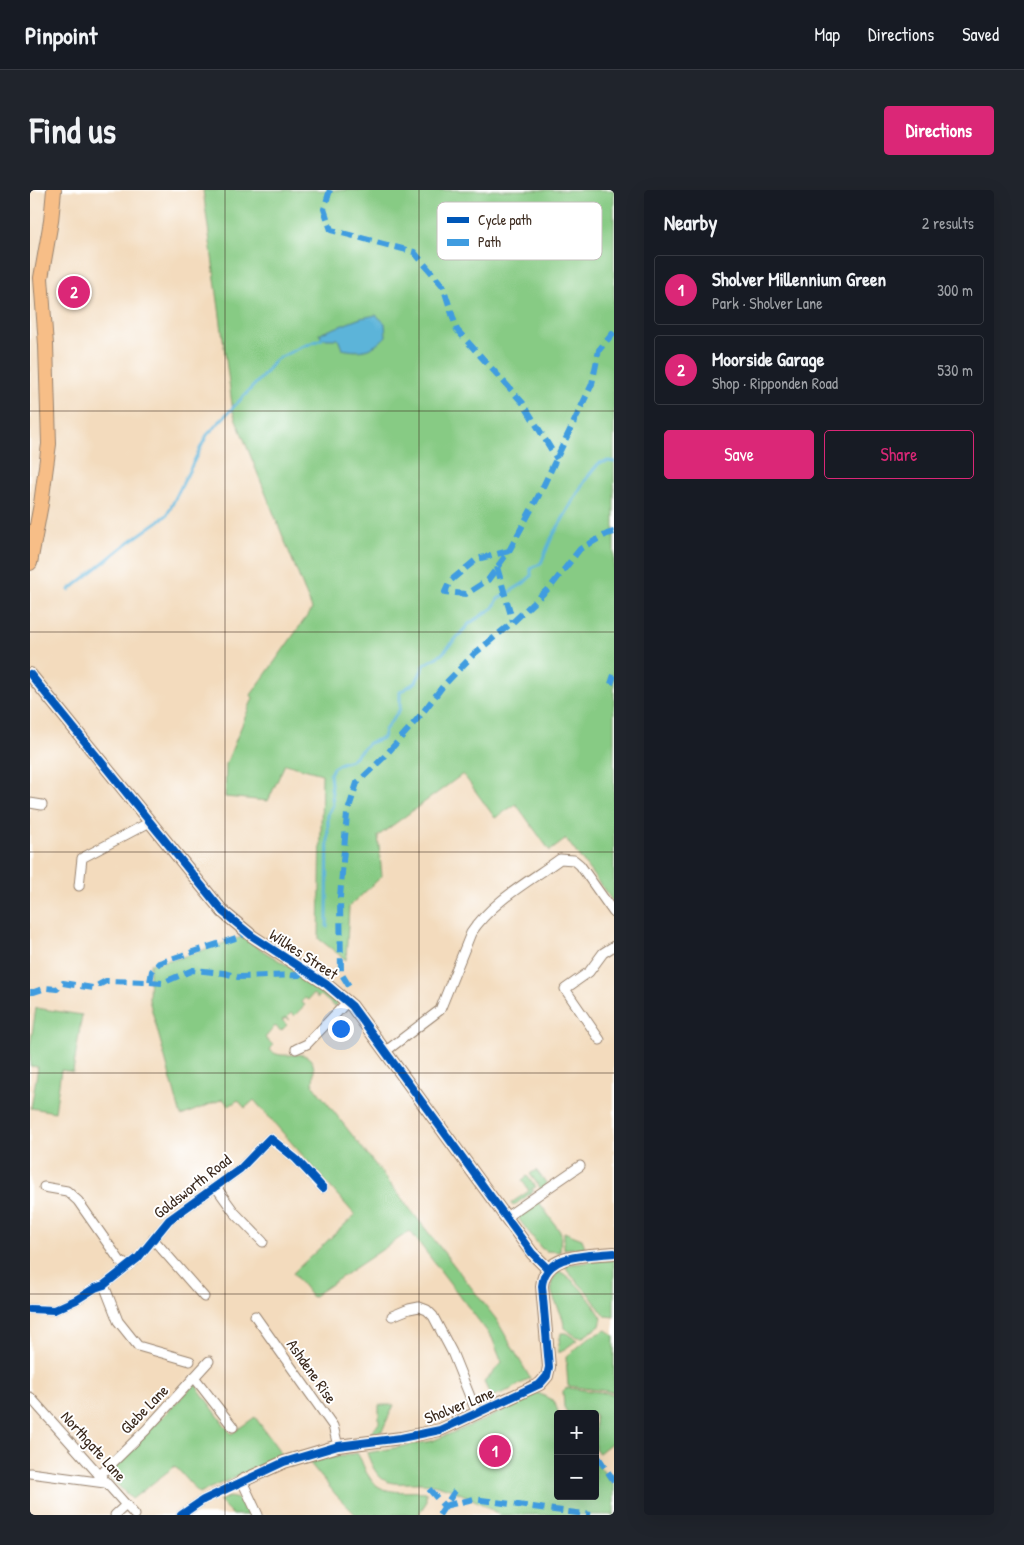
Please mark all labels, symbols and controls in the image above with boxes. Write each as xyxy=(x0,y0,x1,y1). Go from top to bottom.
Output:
text: Pinpoint xyxy=(25,19,97,51)
text: Map xyxy=(815,22,840,47)
text: Directions xyxy=(868,22,934,47)
text: Saved xyxy=(962,22,999,47)
button: Directions xyxy=(884,106,994,155)
text: Find us xyxy=(30,107,116,154)
legend xyxy=(437,202,602,260)
text: Nearby xyxy=(664,208,717,237)
text: Cycle path xyxy=(478,210,532,230)
text: 2 results xyxy=(922,212,974,234)
text: Path xyxy=(478,232,501,251)
text: Sholver Millennium Green xyxy=(712,266,886,292)
pin: 2 xyxy=(58,273,90,311)
text: 1 xyxy=(678,279,684,301)
text: 300 m xyxy=(937,279,973,301)
text: Park · Sholver Lane xyxy=(712,292,823,314)
text: Moorside Garage xyxy=(712,346,824,372)
text: 2 xyxy=(677,359,685,381)
text: 530 m xyxy=(937,359,973,381)
text: Shop · Ripponden Road xyxy=(712,372,838,394)
button: Save xyxy=(664,430,814,479)
button: Share xyxy=(824,430,974,479)
street label: Wilkes Street xyxy=(265,924,343,985)
your location xyxy=(328,1016,354,1042)
street label: Goldsworth Road xyxy=(149,1149,235,1223)
street label: Ashdene Rise xyxy=(282,1334,343,1408)
street label: Glebe Lane xyxy=(115,1379,173,1439)
street label: Sholver Lane xyxy=(421,1381,498,1429)
street label: Northgate Lane xyxy=(56,1406,132,1487)
map controls xyxy=(554,1410,599,1500)
button: + xyxy=(554,1410,599,1455)
pin: 1 xyxy=(479,1432,511,1470)
button: − xyxy=(554,1455,599,1500)

